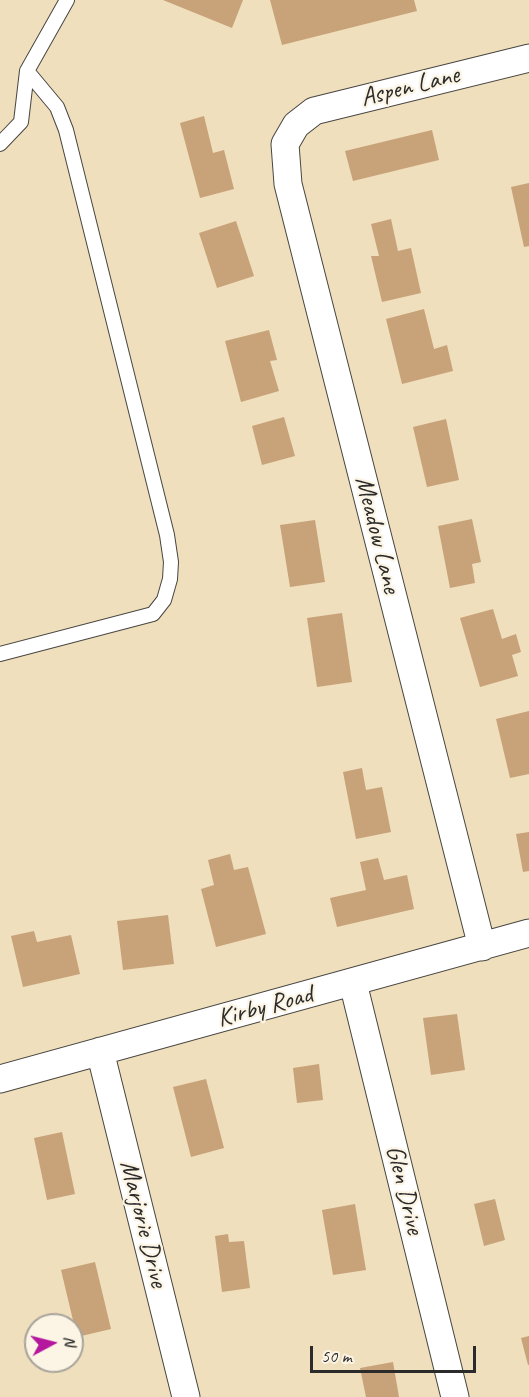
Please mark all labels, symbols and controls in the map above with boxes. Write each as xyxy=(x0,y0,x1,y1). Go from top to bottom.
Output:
street label: Aspen Lane xyxy=(357,60,463,114)
street label: Meadow Lane xyxy=(347,473,407,597)
street label: Kirby Road xyxy=(214,979,316,1035)
street label: Glen Drive xyxy=(378,1142,430,1238)
street label: Marjorie Drive xyxy=(112,1157,174,1291)
north arrow xyxy=(24,1313,84,1373)
scale bar xyxy=(313,1334,480,1372)
text: N xyxy=(59,1335,80,1347)
text: 50 m xyxy=(321,1345,352,1367)

